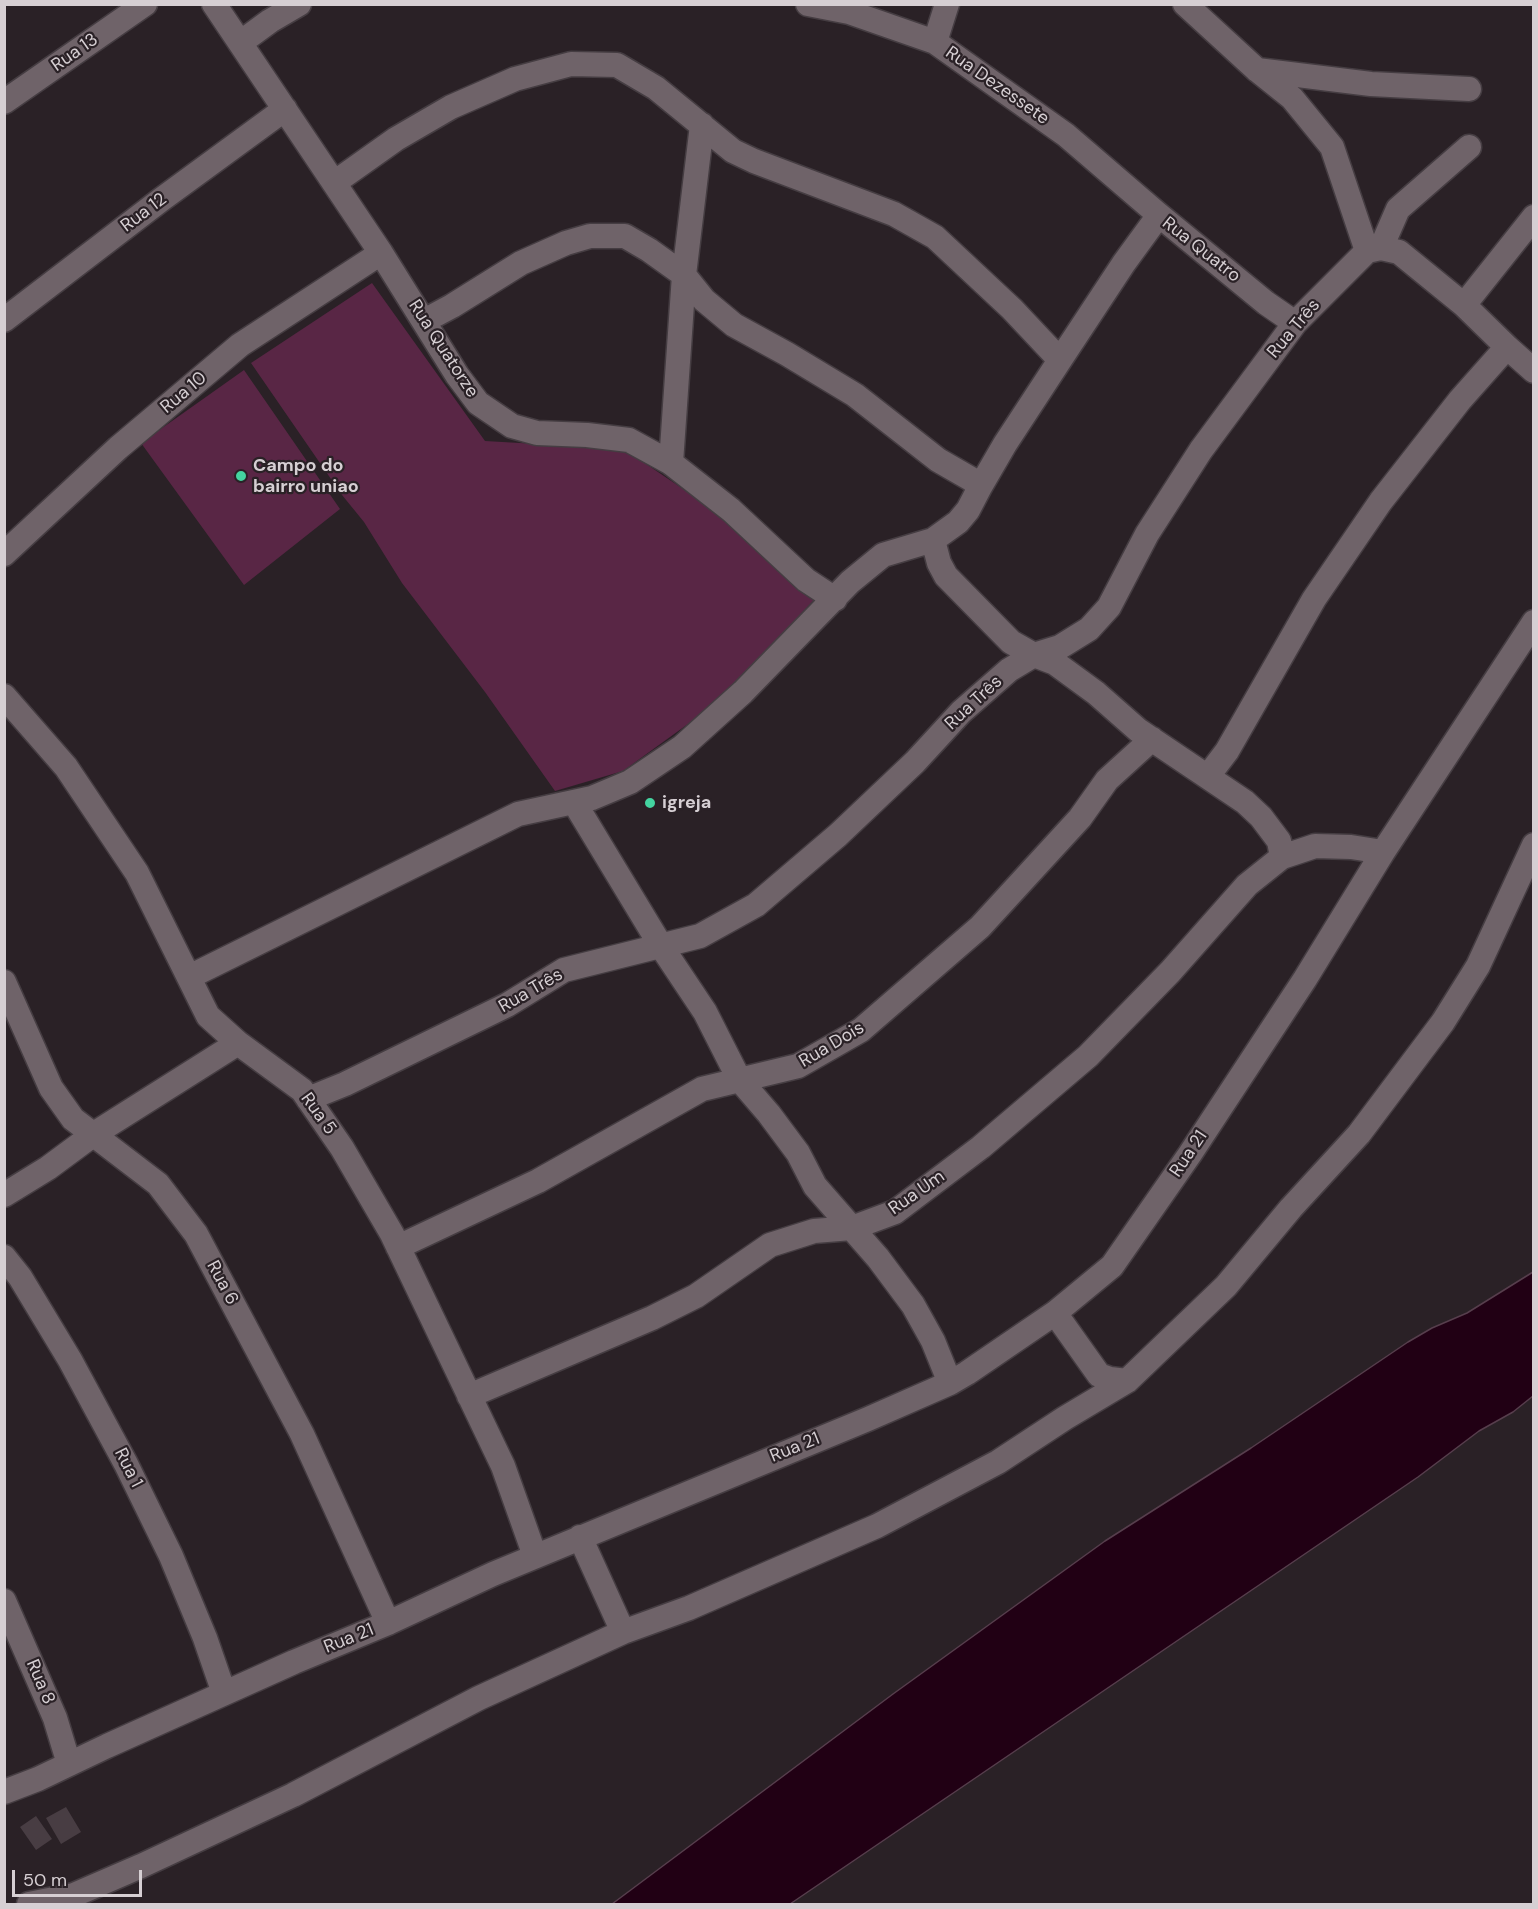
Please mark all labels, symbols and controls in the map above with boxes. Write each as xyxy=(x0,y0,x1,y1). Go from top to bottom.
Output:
street label: Rua 13 xyxy=(48,29,102,77)
street label: Rua Dezessete xyxy=(941,42,1053,130)
street label: Rua 12 xyxy=(117,189,171,237)
street label: Rua Quatro xyxy=(1158,213,1244,287)
street label: Rua Três xyxy=(1263,295,1325,363)
street label: Rua Quatorze xyxy=(403,296,483,402)
street label: Rua 10 xyxy=(157,368,211,418)
place label: Campo do bairro uniao xyxy=(253,455,359,498)
marker: Campo do bairro uniao xyxy=(234,469,248,483)
street label: Rua Três xyxy=(941,671,1007,735)
place label: igreja xyxy=(662,792,711,814)
marker: igreja xyxy=(643,796,657,810)
street label: Rua Três xyxy=(495,964,567,1018)
street label: Rua Dois xyxy=(796,1017,868,1073)
street label: Rua 5 xyxy=(296,1089,340,1139)
street label: Rua 21 xyxy=(1166,1127,1212,1181)
street label: Rua Um xyxy=(885,1166,949,1220)
street label: Rua 6 xyxy=(201,1257,243,1309)
street label: Rua 21 xyxy=(767,1428,823,1468)
street label: Rua 1 xyxy=(109,1445,147,1491)
street label: Rua 21 xyxy=(321,1619,377,1659)
street label: Rua 8 xyxy=(21,1656,59,1708)
scale bar xyxy=(15,1858,146,1896)
text: 50 m xyxy=(23,1868,67,1892)

